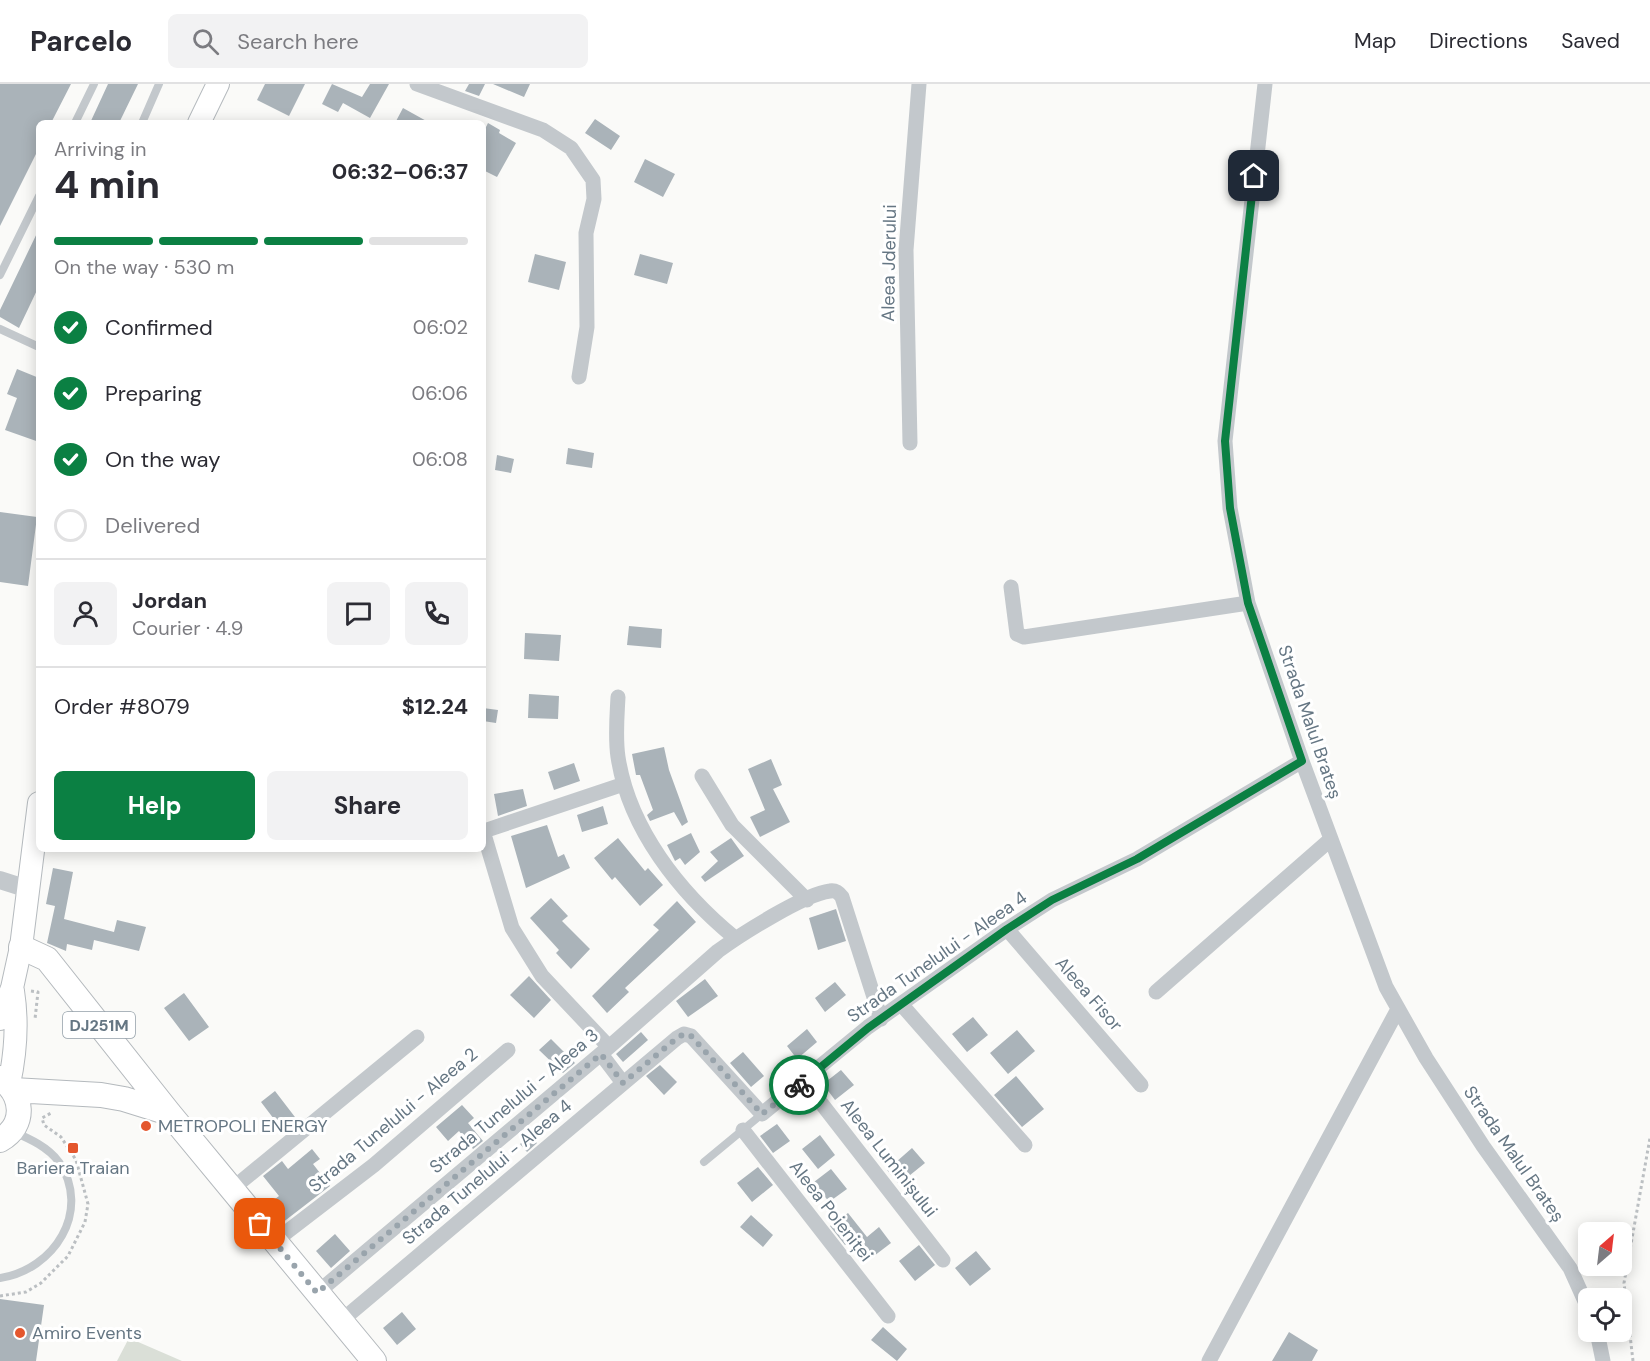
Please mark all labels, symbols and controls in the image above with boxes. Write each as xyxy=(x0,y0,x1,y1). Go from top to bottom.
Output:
search box xyxy=(168,14,588,68)
text: Parcelo xyxy=(30,23,132,60)
icon: search xyxy=(189,25,222,58)
text: Search here xyxy=(237,27,359,56)
text: Map xyxy=(1354,27,1396,55)
text: Directions xyxy=(1429,27,1528,55)
text: Saved xyxy=(1561,27,1620,55)
text: Arriving in xyxy=(54,136,146,162)
pin xyxy=(1228,150,1279,201)
text: 06:32–06:37 xyxy=(332,157,468,186)
text: 4 min xyxy=(54,159,160,210)
icon: home xyxy=(1237,159,1270,192)
street label: Aleea Jderului xyxy=(876,204,902,322)
text: On the way · 530 m xyxy=(54,254,234,280)
icon: check xyxy=(54,311,87,344)
text: Confirmed xyxy=(105,313,213,342)
text: 06:02 xyxy=(413,314,468,340)
icon: check xyxy=(54,377,87,410)
text: Preparing xyxy=(105,379,202,408)
text: 06:06 xyxy=(411,380,468,406)
icon: check xyxy=(54,443,87,476)
text: On the way xyxy=(105,445,220,474)
text: 06:08 xyxy=(412,446,468,472)
text: Delivered xyxy=(105,511,200,540)
button: person xyxy=(54,582,117,645)
button: chat xyxy=(327,582,390,645)
button: phone xyxy=(405,582,468,645)
text: Jordan xyxy=(132,586,207,615)
text: Courier · 4.9 xyxy=(132,615,243,641)
street label: Strada Malul Brateș xyxy=(1272,642,1348,802)
text: Order #8079 xyxy=(54,692,190,721)
text: $12.24 xyxy=(402,692,468,721)
button: Help xyxy=(54,771,255,840)
button: Share xyxy=(267,771,468,840)
street label: Strada Tunelului - Aleea 4 xyxy=(842,886,1032,1028)
street label: Aleea Fisor xyxy=(1050,952,1128,1037)
road number: DJ251M xyxy=(63,1012,135,1038)
street label: Strada Tunelului - Aleea 3 xyxy=(424,1023,604,1179)
street label: Strada Tunelului - Aleea 2 xyxy=(303,1042,483,1198)
courier xyxy=(769,1055,829,1115)
icon: bike xyxy=(783,1069,816,1102)
street label: Strada Malul Brateș xyxy=(1458,1081,1570,1227)
street label: Strada Tunelului - Aleea 4 xyxy=(397,1094,577,1250)
street label: Aleea Luminișului xyxy=(835,1094,943,1222)
place label: METROPOLI ENERGY xyxy=(158,1114,328,1138)
marker: METROPOLI ENERGY xyxy=(139,1119,153,1133)
marker: Bariera Traian xyxy=(66,1141,80,1155)
street label: Aleea Poieniței xyxy=(784,1155,878,1267)
place label: Bariera Traian xyxy=(16,1156,130,1180)
pin xyxy=(234,1198,285,1249)
icon: bag xyxy=(243,1207,276,1240)
north arrow xyxy=(1578,1222,1632,1276)
map controls xyxy=(1578,1222,1632,1342)
button: locate xyxy=(1578,1288,1632,1342)
place label: Amiro Events xyxy=(32,1321,142,1345)
marker: Amiro Events xyxy=(13,1326,27,1340)

